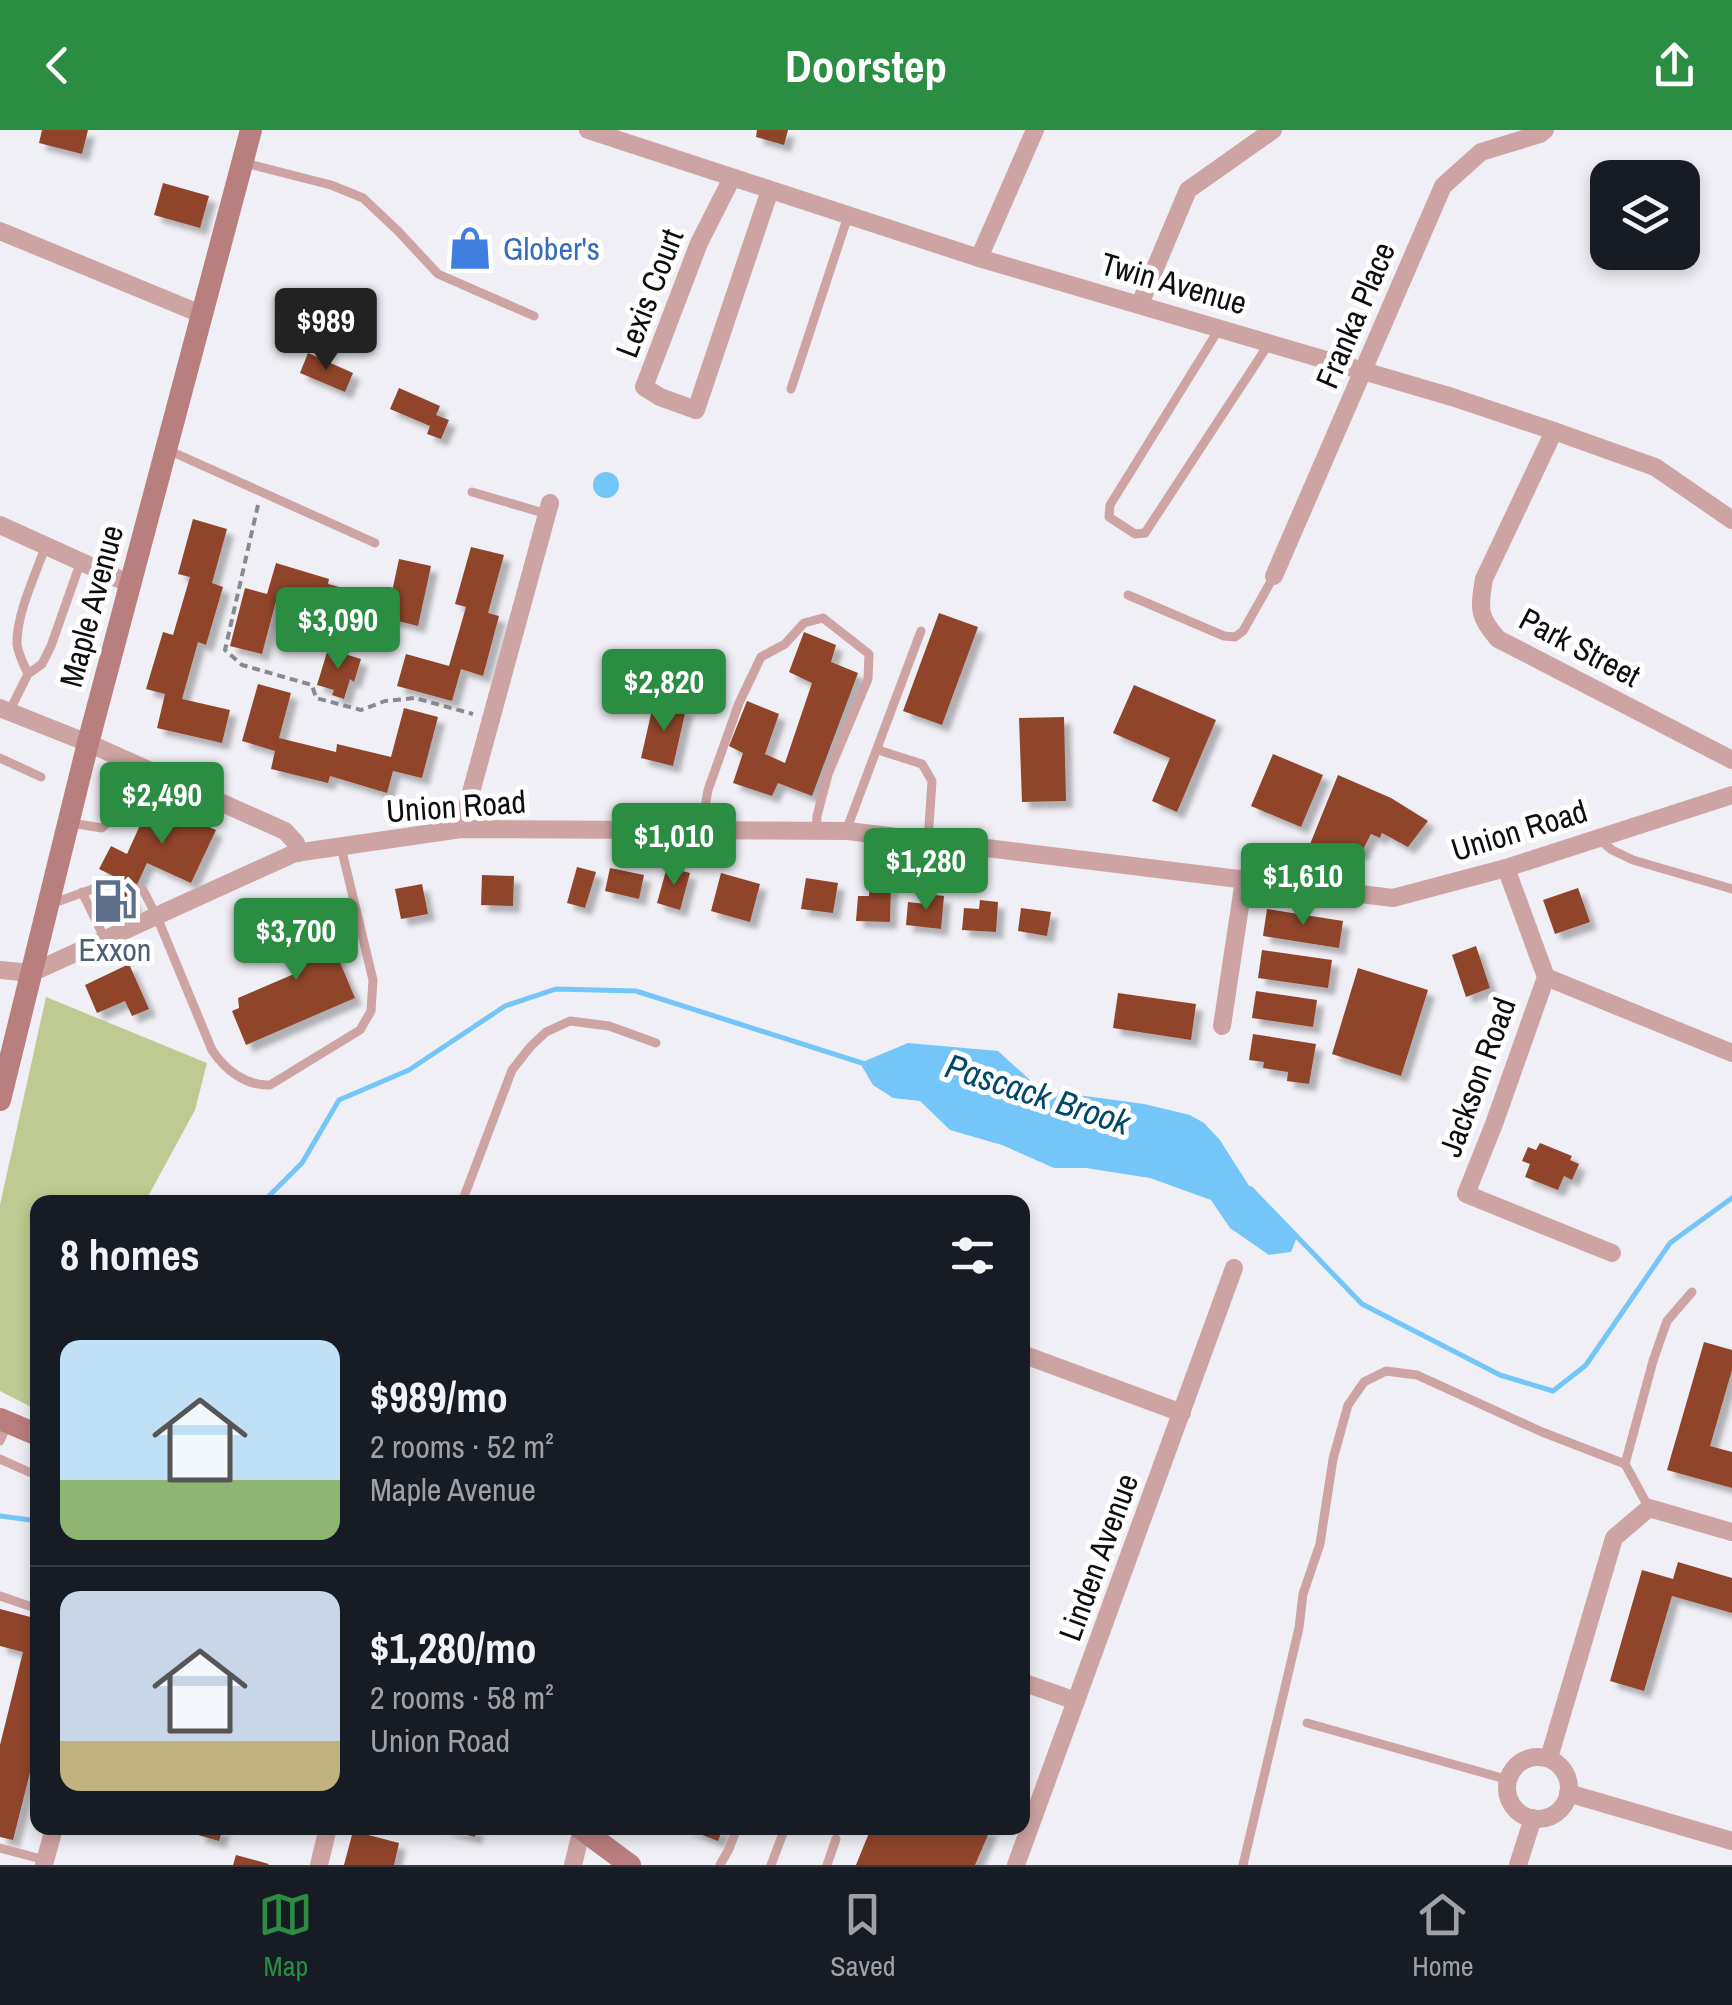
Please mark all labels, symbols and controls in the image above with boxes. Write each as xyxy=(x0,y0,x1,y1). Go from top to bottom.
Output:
text: Doorstep xyxy=(785,35,947,96)
icon: back xyxy=(30,38,85,93)
icon: share xyxy=(1647,38,1702,93)
map controls xyxy=(1590,160,1700,270)
button: layers xyxy=(1590,160,1700,270)
street label: Lexis Court xyxy=(605,223,693,363)
shop icon: Glober's xyxy=(446,224,494,272)
place label: Glober's xyxy=(503,227,600,270)
street label: Franka Place xyxy=(1305,235,1405,395)
street label: Twin Avenue xyxy=(1096,242,1252,324)
pin: $989 xyxy=(267,288,385,373)
text: $989 xyxy=(297,299,355,342)
street label: Maple Avenue xyxy=(49,520,133,692)
pin: $3,090 xyxy=(257,587,419,672)
street label: Park Street xyxy=(1512,597,1648,697)
text: $3,090 xyxy=(298,598,378,641)
pin: $2,820 xyxy=(583,649,745,734)
text: $2,820 xyxy=(624,660,704,703)
pin: $2,490 xyxy=(81,762,243,847)
text: $2,490 xyxy=(122,773,202,816)
street label: Union Road xyxy=(385,780,527,832)
street label: Union Road xyxy=(1446,789,1592,871)
pin: $1,010 xyxy=(593,803,755,888)
text: $1,010 xyxy=(634,814,714,857)
pin: $1,280 xyxy=(845,828,1007,913)
text: $1,280 xyxy=(886,839,966,882)
pin: $1,610 xyxy=(1222,843,1384,928)
text: $1,610 xyxy=(1263,854,1343,897)
fuel station icon: Exxon xyxy=(91,877,139,925)
pin: $3,700 xyxy=(215,898,377,983)
text: $3,700 xyxy=(256,909,336,952)
place label: Exxon xyxy=(79,928,151,971)
street label: Jackson Road xyxy=(1428,992,1526,1162)
water label: Pascack Brook xyxy=(940,1042,1138,1146)
text: 8 homes xyxy=(60,1227,200,1283)
icon: filters xyxy=(945,1228,1000,1283)
text: $989/mo xyxy=(370,1369,508,1425)
icon: home xyxy=(140,1380,260,1500)
text: 2 rooms · 52 m² xyxy=(370,1425,554,1468)
text: Maple Avenue xyxy=(370,1468,536,1511)
street label: Linden Avenue xyxy=(1048,1468,1148,1646)
text: $1,280/mo xyxy=(370,1620,537,1676)
icon: home xyxy=(140,1631,260,1751)
text: 2 rooms · 58 m² xyxy=(370,1676,554,1719)
text: Union Road xyxy=(370,1719,510,1762)
tab: Map xyxy=(258,1887,313,1985)
tab: Saved xyxy=(830,1887,895,1985)
tab: Home xyxy=(1412,1887,1474,1985)

